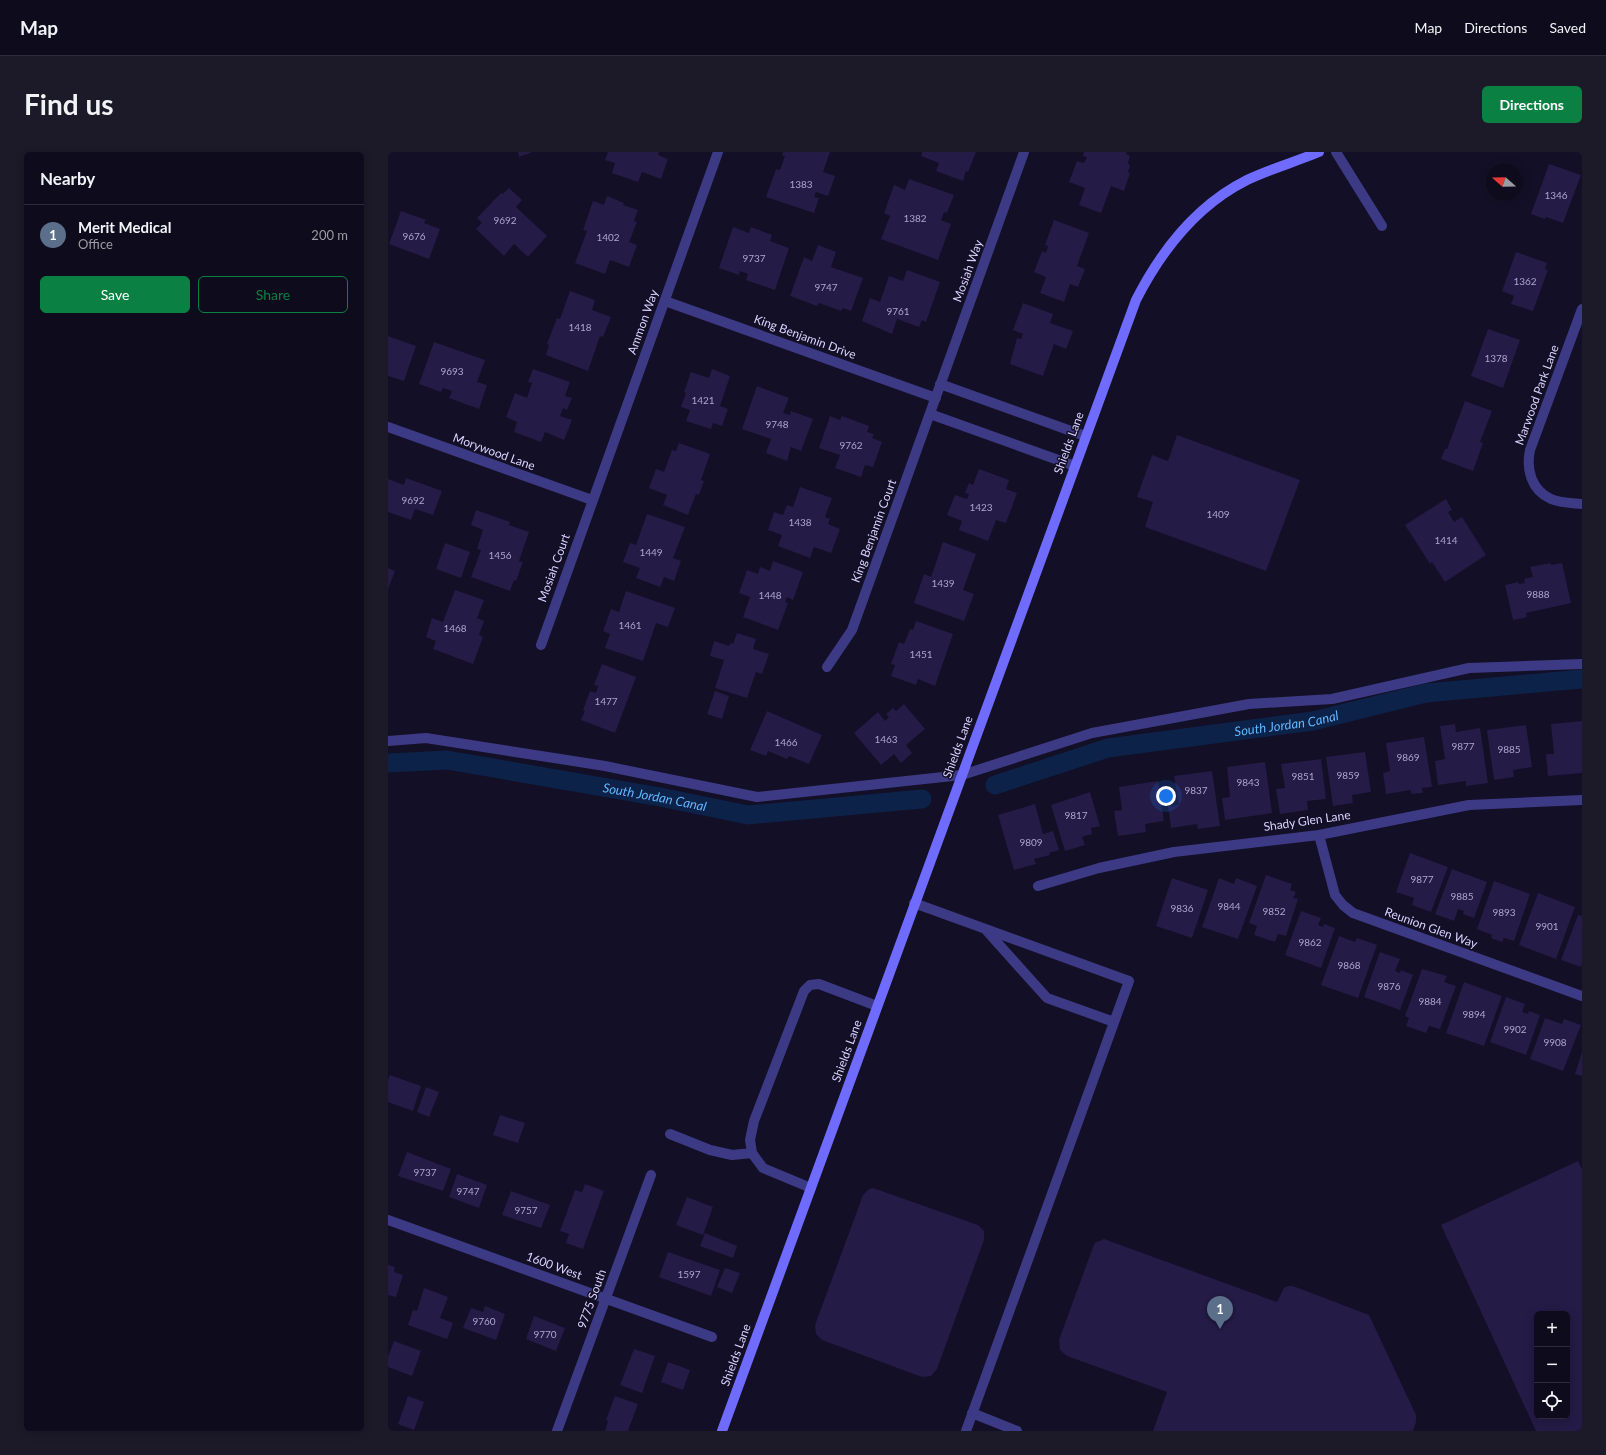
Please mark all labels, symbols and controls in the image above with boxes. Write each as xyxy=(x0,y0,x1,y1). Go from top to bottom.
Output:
text: Map xyxy=(20,16,58,39)
text: Map xyxy=(1415,19,1442,36)
text: Directions xyxy=(1464,19,1527,36)
text: Saved xyxy=(1549,19,1586,36)
button: Directions xyxy=(1482,86,1582,123)
text: Find us xyxy=(24,87,114,121)
north arrow xyxy=(1486,164,1522,200)
text: Nearby xyxy=(40,168,95,189)
house number: 1383 xyxy=(789,178,813,190)
house number: 1346 xyxy=(1544,189,1568,201)
house number: 1382 xyxy=(903,212,927,224)
house number: 9692 xyxy=(493,214,517,226)
text: Merit Medical xyxy=(78,218,171,236)
text: 1 xyxy=(49,227,57,243)
text: 200 m xyxy=(311,227,348,243)
house number: 9676 xyxy=(402,230,426,242)
house number: 1402 xyxy=(596,231,620,243)
text: Office xyxy=(78,236,113,252)
street label: Mosiah Way xyxy=(949,237,986,304)
house number: 9737 xyxy=(742,252,766,264)
house number: 1362 xyxy=(1513,275,1537,287)
button: Save xyxy=(40,276,190,313)
button: Share xyxy=(198,276,348,313)
house number: 9747 xyxy=(814,281,838,293)
street label: Ammon Way xyxy=(624,287,661,356)
house number: 9761 xyxy=(886,305,910,317)
street label: King Benjamin Drive xyxy=(752,311,858,362)
house number: 1418 xyxy=(568,321,592,333)
street label: Marwood Park Lane xyxy=(1511,343,1562,447)
house number: 1378 xyxy=(1484,352,1508,364)
house number: 9693 xyxy=(440,365,464,377)
house number: 1421 xyxy=(691,394,715,406)
street label: Shields Lane xyxy=(1050,410,1087,476)
house number: 9748 xyxy=(765,418,789,430)
street label: Morywood Lane xyxy=(451,430,537,473)
house number: 9762 xyxy=(839,439,863,451)
street label: King Benjamin Court xyxy=(848,476,899,585)
house number: 9692 xyxy=(401,494,425,506)
house number: 1423 xyxy=(969,501,993,513)
house number: 1409 xyxy=(1206,508,1230,520)
house number: 1438 xyxy=(788,516,812,528)
street label: Mosiah Court xyxy=(534,531,573,604)
house number: 1414 xyxy=(1434,534,1458,546)
house number: 1449 xyxy=(639,546,663,558)
house number: 1456 xyxy=(488,549,512,561)
house number: 1439 xyxy=(931,577,955,589)
house number: 9888 xyxy=(1526,588,1550,600)
house number: 1448 xyxy=(758,589,782,601)
house number: 1461 xyxy=(618,619,642,631)
house number: 1468 xyxy=(443,622,467,634)
house number: 1451 xyxy=(909,648,933,660)
house number: 1477 xyxy=(594,695,618,707)
water label: South Jordan Canal xyxy=(1233,707,1340,739)
street label: Shields Lane xyxy=(939,714,976,780)
house number: 1463 xyxy=(874,733,898,745)
house number: 1466 xyxy=(774,736,798,748)
house number: 9877 xyxy=(1451,740,1475,752)
house number: 9885 xyxy=(1497,743,1521,755)
house number: 9869 xyxy=(1396,751,1420,763)
house number: 9859 xyxy=(1336,769,1360,781)
house number: 9851 xyxy=(1291,770,1315,782)
house number: 9843 xyxy=(1236,776,1260,788)
water label: South Jordan Canal xyxy=(602,779,708,814)
house number: 9837 xyxy=(1184,784,1208,796)
your location xyxy=(1156,786,1176,806)
street label: Shady Glen Lane xyxy=(1263,807,1351,834)
house number: 9817 xyxy=(1064,809,1088,821)
house number: 9809 xyxy=(1019,836,1043,848)
house number: 9877 xyxy=(1410,873,1434,885)
house number: 9885 xyxy=(1450,890,1474,902)
house number: 9844 xyxy=(1217,900,1241,912)
house number: 9836 xyxy=(1170,902,1194,914)
street label: Reunion Glen Way xyxy=(1383,904,1480,952)
house number: 9852 xyxy=(1262,905,1286,917)
house number: 9893 xyxy=(1492,906,1516,918)
house number: 9901 xyxy=(1535,920,1559,932)
house number: 9862 xyxy=(1298,936,1322,948)
house number: 9868 xyxy=(1337,959,1361,971)
house number: 9876 xyxy=(1377,980,1401,992)
house number: 9884 xyxy=(1418,995,1442,1007)
house number: 9894 xyxy=(1462,1008,1486,1020)
street label: Shields Lane xyxy=(828,1018,865,1084)
house number: 9902 xyxy=(1503,1023,1527,1035)
house number: 9908 xyxy=(1543,1036,1567,1048)
house number: 9737 xyxy=(413,1166,437,1178)
house number: 9747 xyxy=(456,1185,480,1197)
house number: 9757 xyxy=(514,1204,538,1216)
street label: 1600 West xyxy=(524,1249,585,1283)
street label: 9775 South xyxy=(574,1267,609,1330)
house number: 1597 xyxy=(677,1268,701,1280)
pin: 1 xyxy=(1207,1296,1233,1329)
map controls xyxy=(1534,1311,1570,1419)
button: + xyxy=(1534,1311,1570,1347)
house number: 9760 xyxy=(472,1315,496,1327)
street label: Shields Lane xyxy=(717,1322,754,1388)
house number: 9770 xyxy=(533,1328,557,1340)
button: − xyxy=(1534,1347,1570,1383)
button: locate xyxy=(1534,1383,1570,1419)

